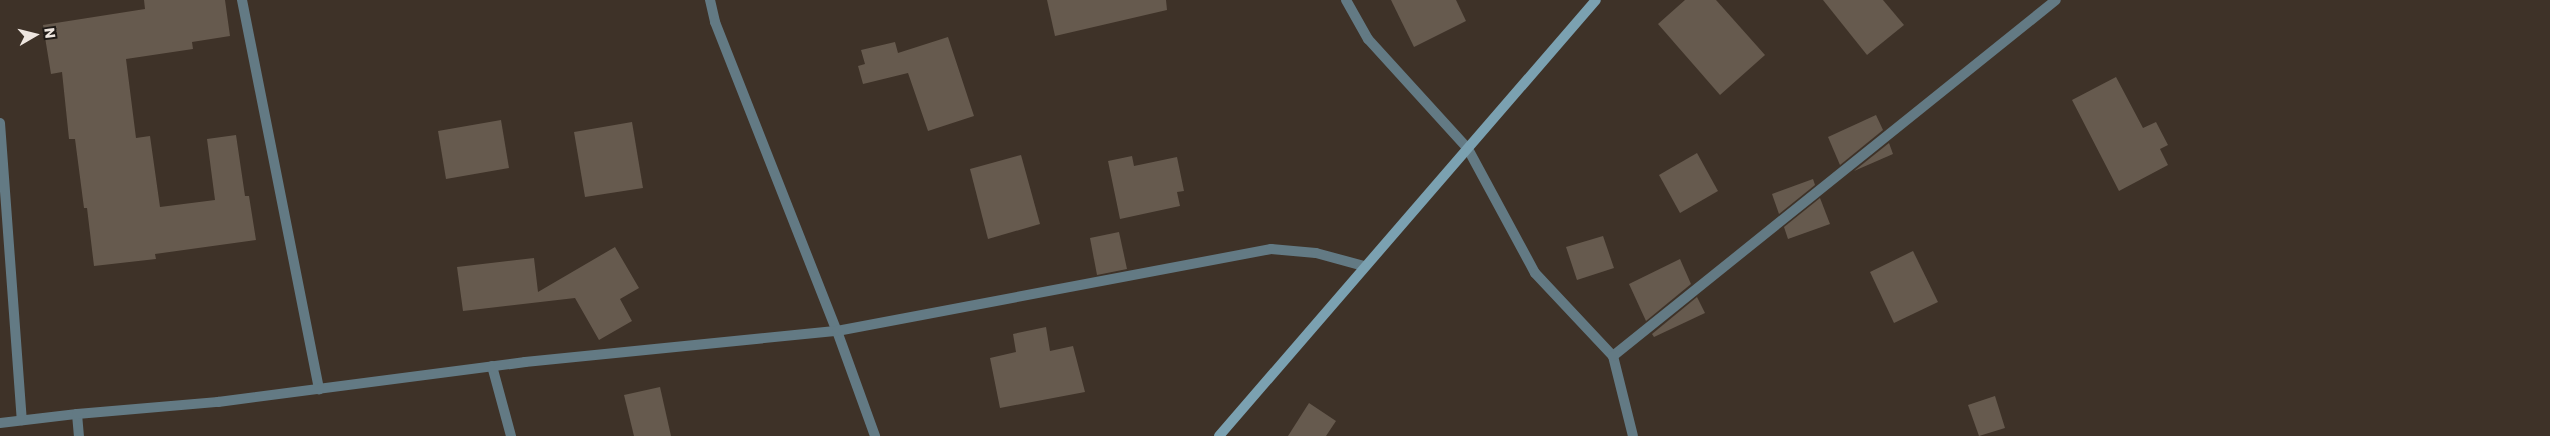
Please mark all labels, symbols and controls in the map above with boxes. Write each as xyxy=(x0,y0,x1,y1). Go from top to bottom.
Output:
north arrow xyxy=(10,10,60,60)
text: N xyxy=(39,26,60,40)

